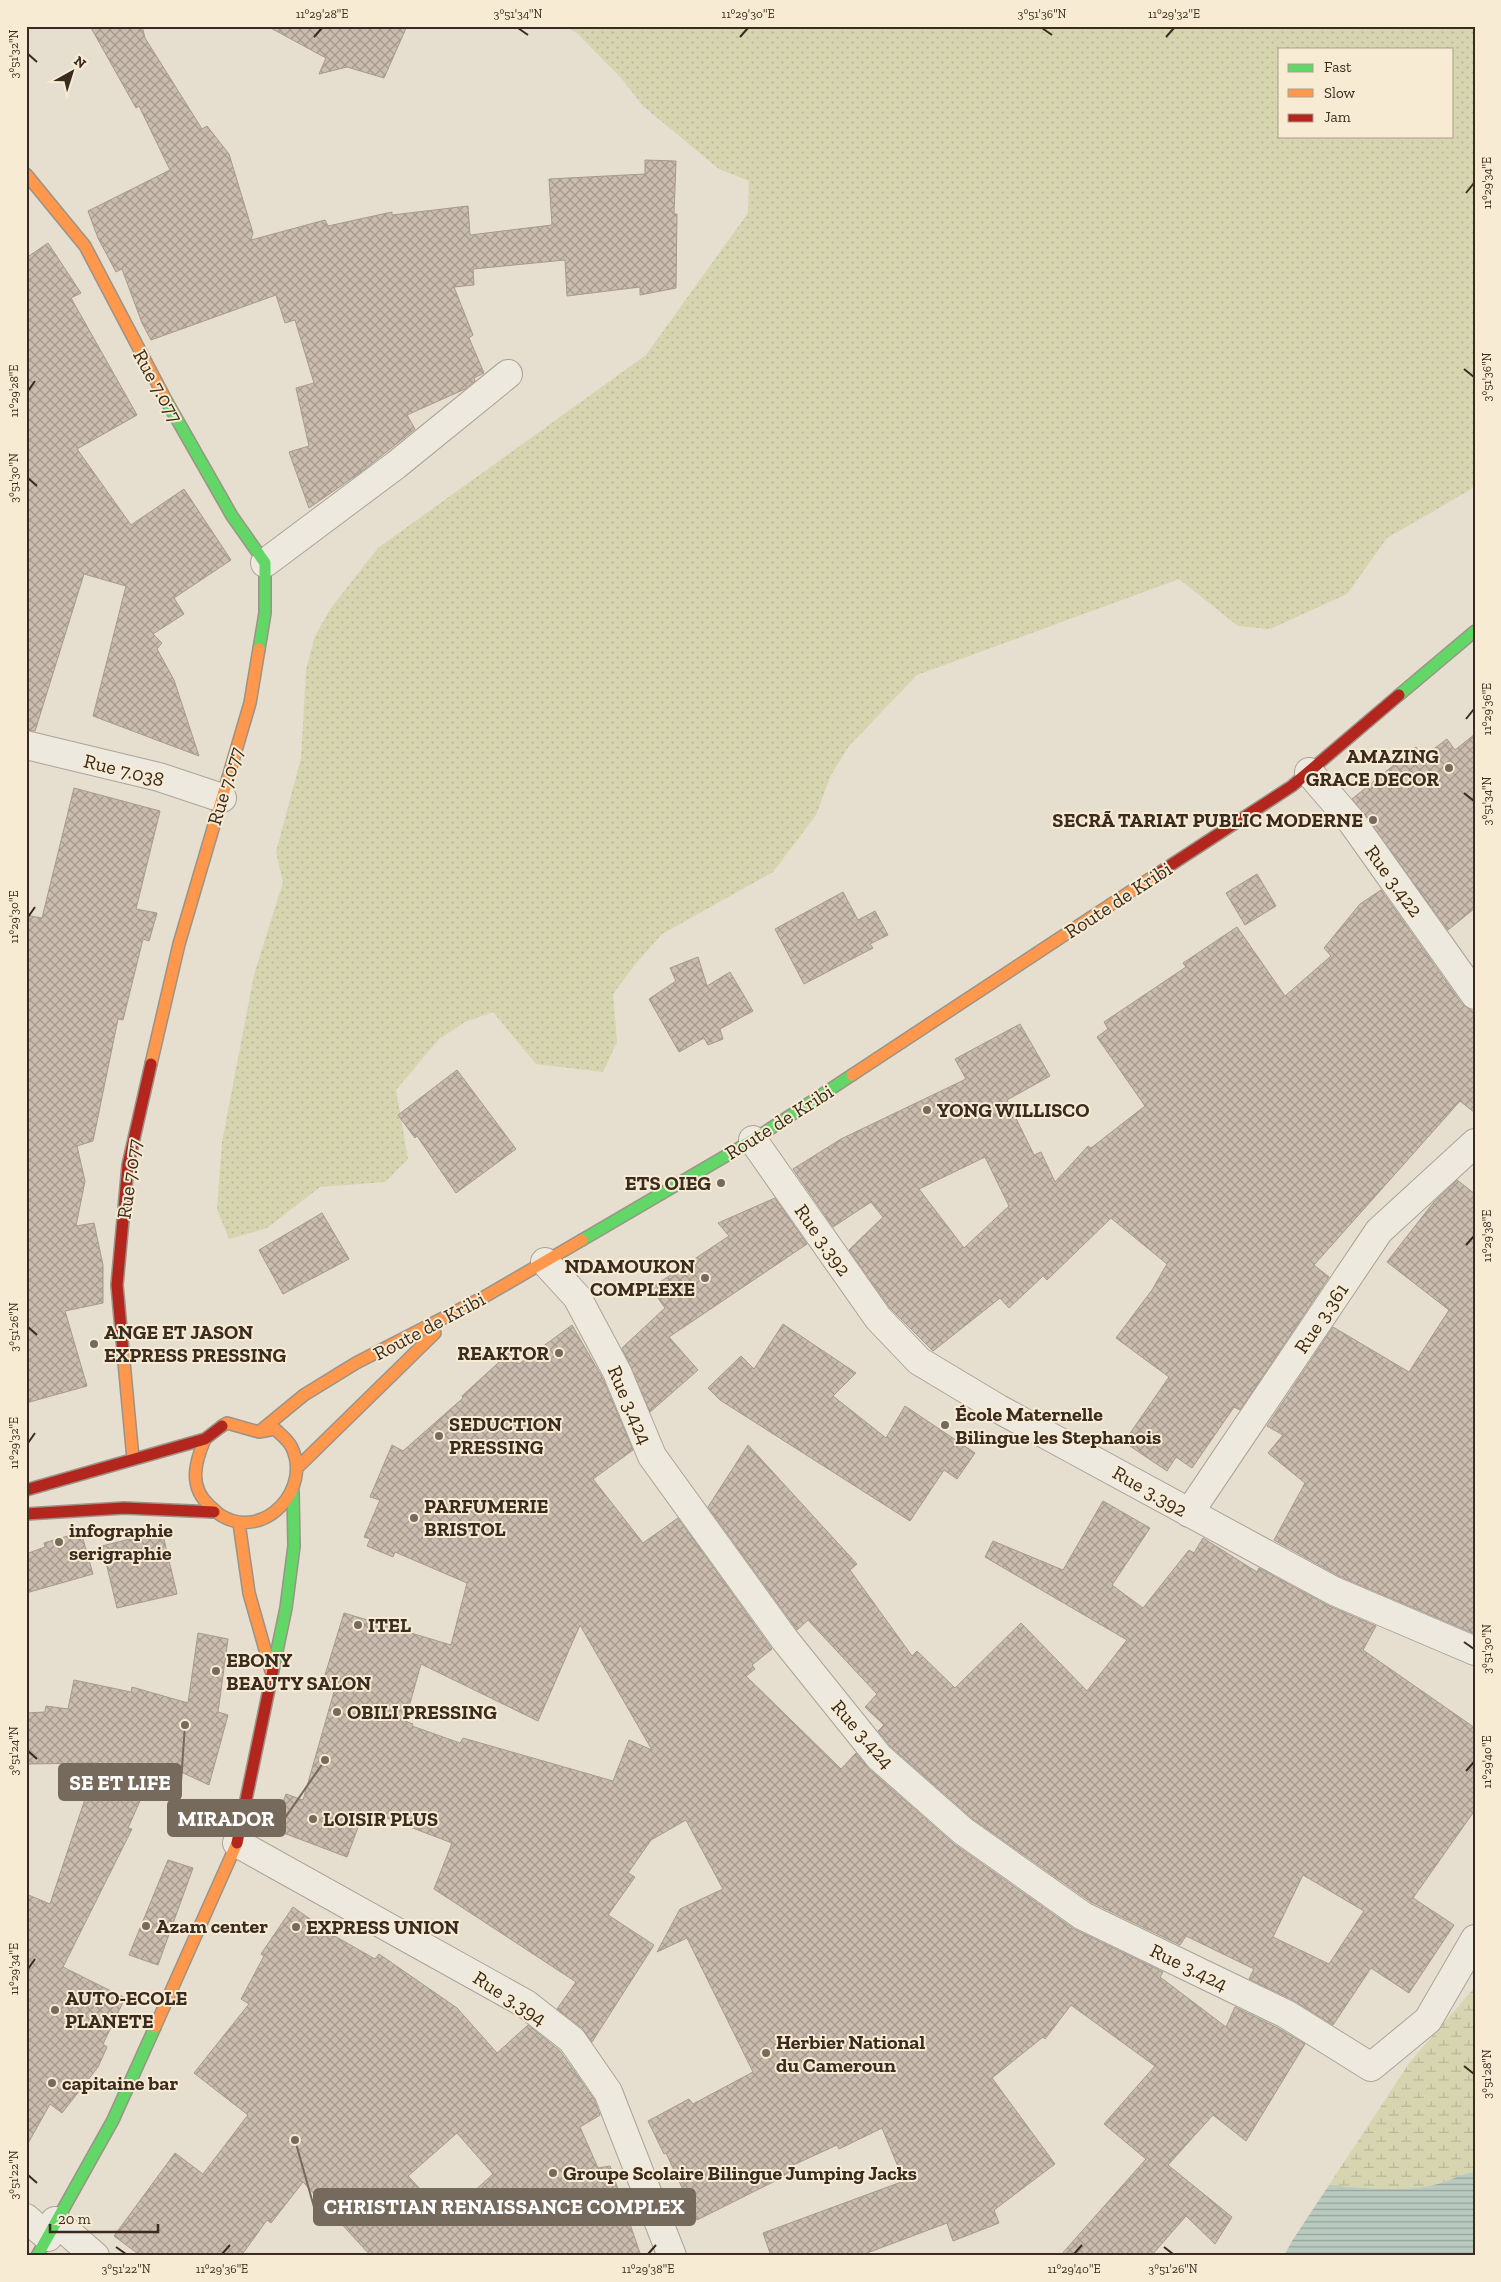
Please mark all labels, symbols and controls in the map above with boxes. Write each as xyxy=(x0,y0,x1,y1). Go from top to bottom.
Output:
text: 11°29'28"E xyxy=(296,7,348,21)
text: 3°51'34"N xyxy=(494,7,543,21)
text: 11°29'30"E xyxy=(722,7,774,21)
text: 3°51'36"N xyxy=(1018,7,1067,21)
text: 11°29'32"E xyxy=(1148,7,1200,21)
text: 3°51'32"N xyxy=(7,29,21,78)
north arrow xyxy=(48,48,98,98)
legend xyxy=(1278,48,1454,138)
text: N xyxy=(70,52,90,72)
text: Fast xyxy=(1324,58,1352,76)
text: Slow xyxy=(1324,84,1356,102)
text: Jam xyxy=(1324,108,1351,126)
text: 11°29'34"E xyxy=(1480,157,1494,209)
street label: Rue 7.077 xyxy=(128,345,188,427)
text: 3°51'36"N xyxy=(1480,352,1494,401)
text: 11°29'28"E xyxy=(7,365,21,417)
text: 3°51'30"N xyxy=(7,453,21,503)
text: 11°29'36"E xyxy=(1480,683,1494,735)
street label: Rue 7.077 xyxy=(202,744,248,828)
place label: AMAZING GRACE DECOR xyxy=(1306,744,1439,791)
street label: Rue 7.038 xyxy=(81,748,167,792)
marker: AMAZING GRACE DECOR xyxy=(1443,762,1455,774)
text: 3°51'34"N xyxy=(1480,776,1494,825)
place label: SECRÃ TARIAT PUBLIC MODERNE xyxy=(1052,808,1363,832)
marker: SECRÃ TARIAT PUBLIC MODERNE xyxy=(1367,814,1379,826)
street label: Rue 3.422 xyxy=(1360,840,1428,922)
street label: Route de Kribi xyxy=(1060,856,1176,944)
text: 11°29'30"E xyxy=(7,891,21,943)
street label: Route de Kribi xyxy=(720,1079,838,1165)
place label: YONG WILLISCO xyxy=(937,1098,1089,1122)
marker: YONG WILLISCO xyxy=(921,1104,933,1116)
street label: Rue 7.077 xyxy=(112,1137,147,1220)
place label: ETS OIEG xyxy=(625,1171,711,1195)
marker: ETS OIEG xyxy=(715,1177,727,1189)
street label: Rue 3.392 xyxy=(790,1199,856,1281)
text: 11°29'38"E xyxy=(1480,1210,1494,1262)
place label: NDAMOUKON COMPLEXE xyxy=(564,1254,695,1301)
marker: NDAMOUKON COMPLEXE xyxy=(699,1272,711,1284)
street label: Rue 3.361 xyxy=(1289,1278,1353,1358)
street label: Route de Kribi xyxy=(369,1286,489,1365)
text: 3°51'26"N xyxy=(7,1302,21,1352)
place label: ANGE ET JASON EXPRESS PRESSING xyxy=(104,1320,286,1367)
marker: ANGE ET JASON EXPRESS PRESSING xyxy=(88,1338,100,1350)
place label: REAKTOR xyxy=(457,1341,549,1365)
marker: REAKTOR xyxy=(553,1347,565,1359)
street label: Rue 3.424 xyxy=(603,1362,657,1448)
place label: École Maternelle Bilingue les Stephanois xyxy=(955,1402,1161,1449)
place label: SEDUCTION PRESSING xyxy=(449,1412,562,1459)
text: 11°29'32"E xyxy=(7,1417,21,1469)
marker: École Maternelle Bilingue les Stephanois xyxy=(939,1419,951,1431)
marker: SEDUCTION PRESSING xyxy=(433,1430,445,1442)
street label: Rue 3.392 xyxy=(1108,1460,1192,1522)
place label: PARFUMERIE BRISTOL xyxy=(424,1494,549,1541)
marker: PARFUMERIE BRISTOL xyxy=(408,1512,420,1524)
place label: infographie serigraphie xyxy=(69,1518,173,1565)
marker: infographie serigraphie xyxy=(53,1536,65,1548)
place label: ITEL xyxy=(368,1613,411,1637)
marker: ITEL xyxy=(352,1619,364,1631)
text: 3°51'30"N xyxy=(1480,1624,1494,1674)
place label: EBONY BEAUTY SALON xyxy=(226,1648,371,1695)
marker: EBONY BEAUTY SALON xyxy=(210,1665,222,1677)
street label: Rue 3.424 xyxy=(827,1695,900,1773)
place label: OBILI PRESSING xyxy=(347,1700,497,1724)
marker: OBILI PRESSING xyxy=(331,1706,343,1718)
text: 3°51'24"N xyxy=(7,1726,21,1776)
text: 11°29'40"E xyxy=(1480,1735,1494,1789)
callout: SE ET LIFE xyxy=(59,1764,181,1800)
text: SE ET LIFE xyxy=(69,1770,171,1795)
callout: MIRADOR xyxy=(168,1800,285,1836)
text: MIRADOR xyxy=(178,1806,275,1831)
place label: LOISIR PLUS xyxy=(323,1807,438,1831)
marker: LOISIR PLUS xyxy=(307,1813,319,1825)
place label: Azam center xyxy=(156,1914,268,1938)
place label: EXPRESS UNION xyxy=(306,1915,459,1939)
marker: Azam center xyxy=(140,1920,152,1932)
marker: EXPRESS UNION xyxy=(290,1921,302,1933)
street label: Rue 3.424 xyxy=(1146,1938,1232,1996)
text: 11°29'34"E xyxy=(7,1943,21,1995)
street label: Rue 3.394 xyxy=(469,1965,551,2031)
place label: AUTO-ECOLE PLANETE xyxy=(65,1986,187,2033)
marker: AUTO-ECOLE PLANETE xyxy=(49,2004,61,2016)
place label: Herbier National du Cameroun xyxy=(776,2030,925,2077)
marker: Herbier National du Cameroun xyxy=(760,2047,772,2059)
text: 3°51'28"N xyxy=(1480,2049,1494,2099)
place label: capitaine bar xyxy=(62,2071,178,2095)
marker: capitaine bar xyxy=(46,2077,58,2089)
text: 3°51'22"N xyxy=(7,2150,21,2200)
place label: Groupe Scolaire Bilingue Jumping Jacks xyxy=(563,2161,917,2185)
marker: Groupe Scolaire Bilingue Jumping Jacks xyxy=(547,2167,559,2179)
callout: CHRISTIAN RENAISSANCE COMPLEX xyxy=(314,2189,695,2225)
text: CHRISTIAN RENAISSANCE COMPLEX xyxy=(323,2194,685,2219)
scale bar xyxy=(50,2202,158,2234)
text: 20 m xyxy=(58,2210,91,2228)
text: 3°51'22"N xyxy=(101,2262,151,2276)
text: 11°29'36"E xyxy=(196,2262,248,2276)
text: 11°29'38"E xyxy=(622,2262,674,2276)
text: 11°29'40"E xyxy=(1047,2262,1101,2276)
text: 3°51'26"N xyxy=(1148,2262,1198,2276)

